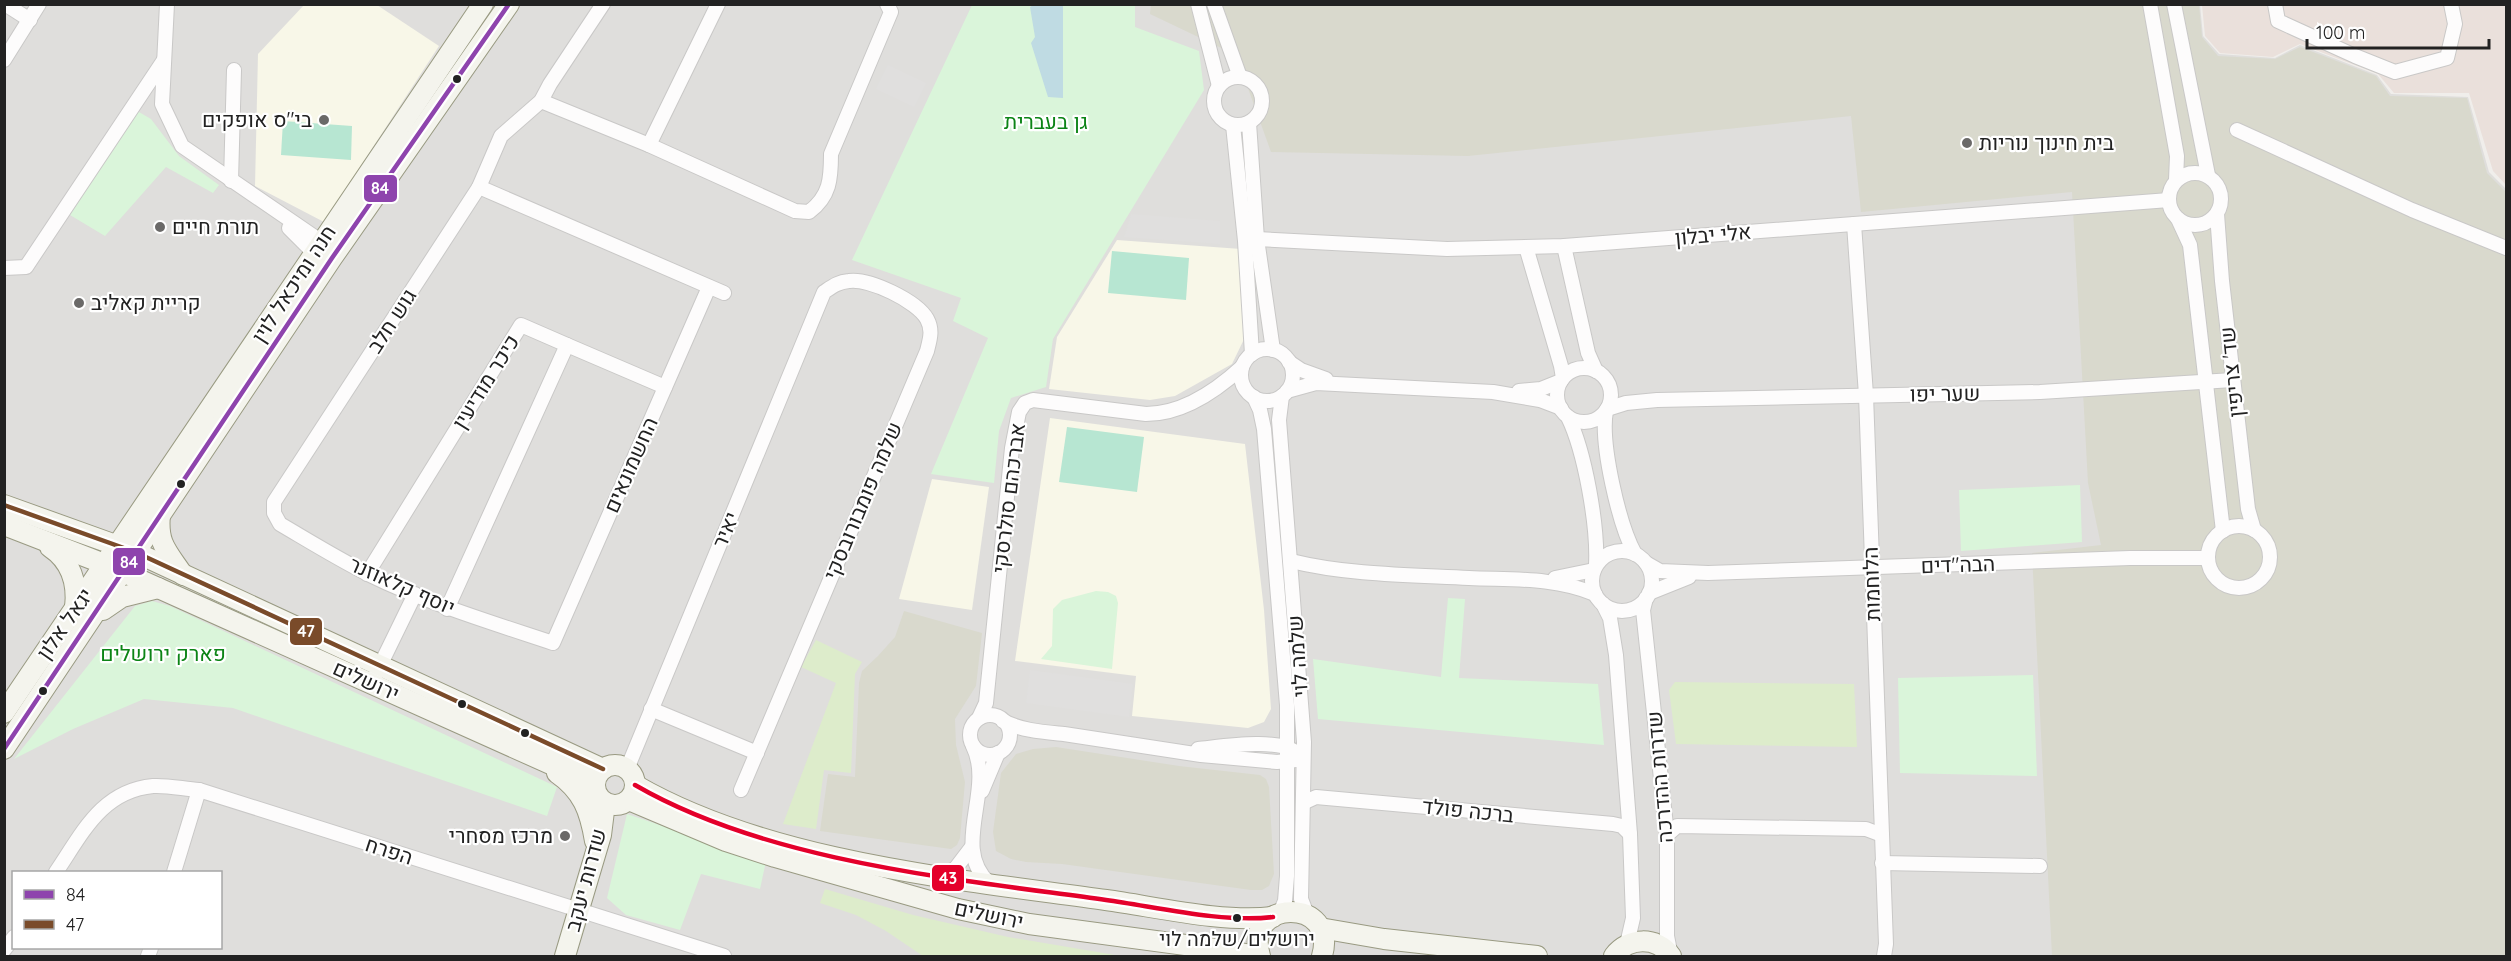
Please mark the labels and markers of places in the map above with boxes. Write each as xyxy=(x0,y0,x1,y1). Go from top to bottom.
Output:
unlabelled marker xyxy=(451,73,463,85)
place label: בי"ס אופקים xyxy=(202,106,312,132)
marker: בי"ס אופקים xyxy=(317,113,331,127)
place label: בית חינוך נוריות xyxy=(1979,129,2114,155)
marker: בית חינוך נוריות xyxy=(1960,136,1974,150)
place label: תורת חיים xyxy=(172,213,259,239)
marker: תורת חיים xyxy=(153,220,167,234)
place label: קריית קאליב xyxy=(91,289,201,315)
marker: קריית קאליב xyxy=(72,296,86,310)
unlabelled marker xyxy=(175,478,187,490)
unlabelled marker xyxy=(37,685,49,697)
unlabelled marker xyxy=(456,698,468,710)
unlabelled marker xyxy=(519,727,531,739)
place label: מרכז מסחרי xyxy=(449,822,553,848)
marker: מרכז מסחרי xyxy=(558,829,572,843)
marker: ירושלים/שלמה לוי xyxy=(1231,912,1243,924)
place label: ירושלים/שלמה לוי xyxy=(1159,926,1315,951)

